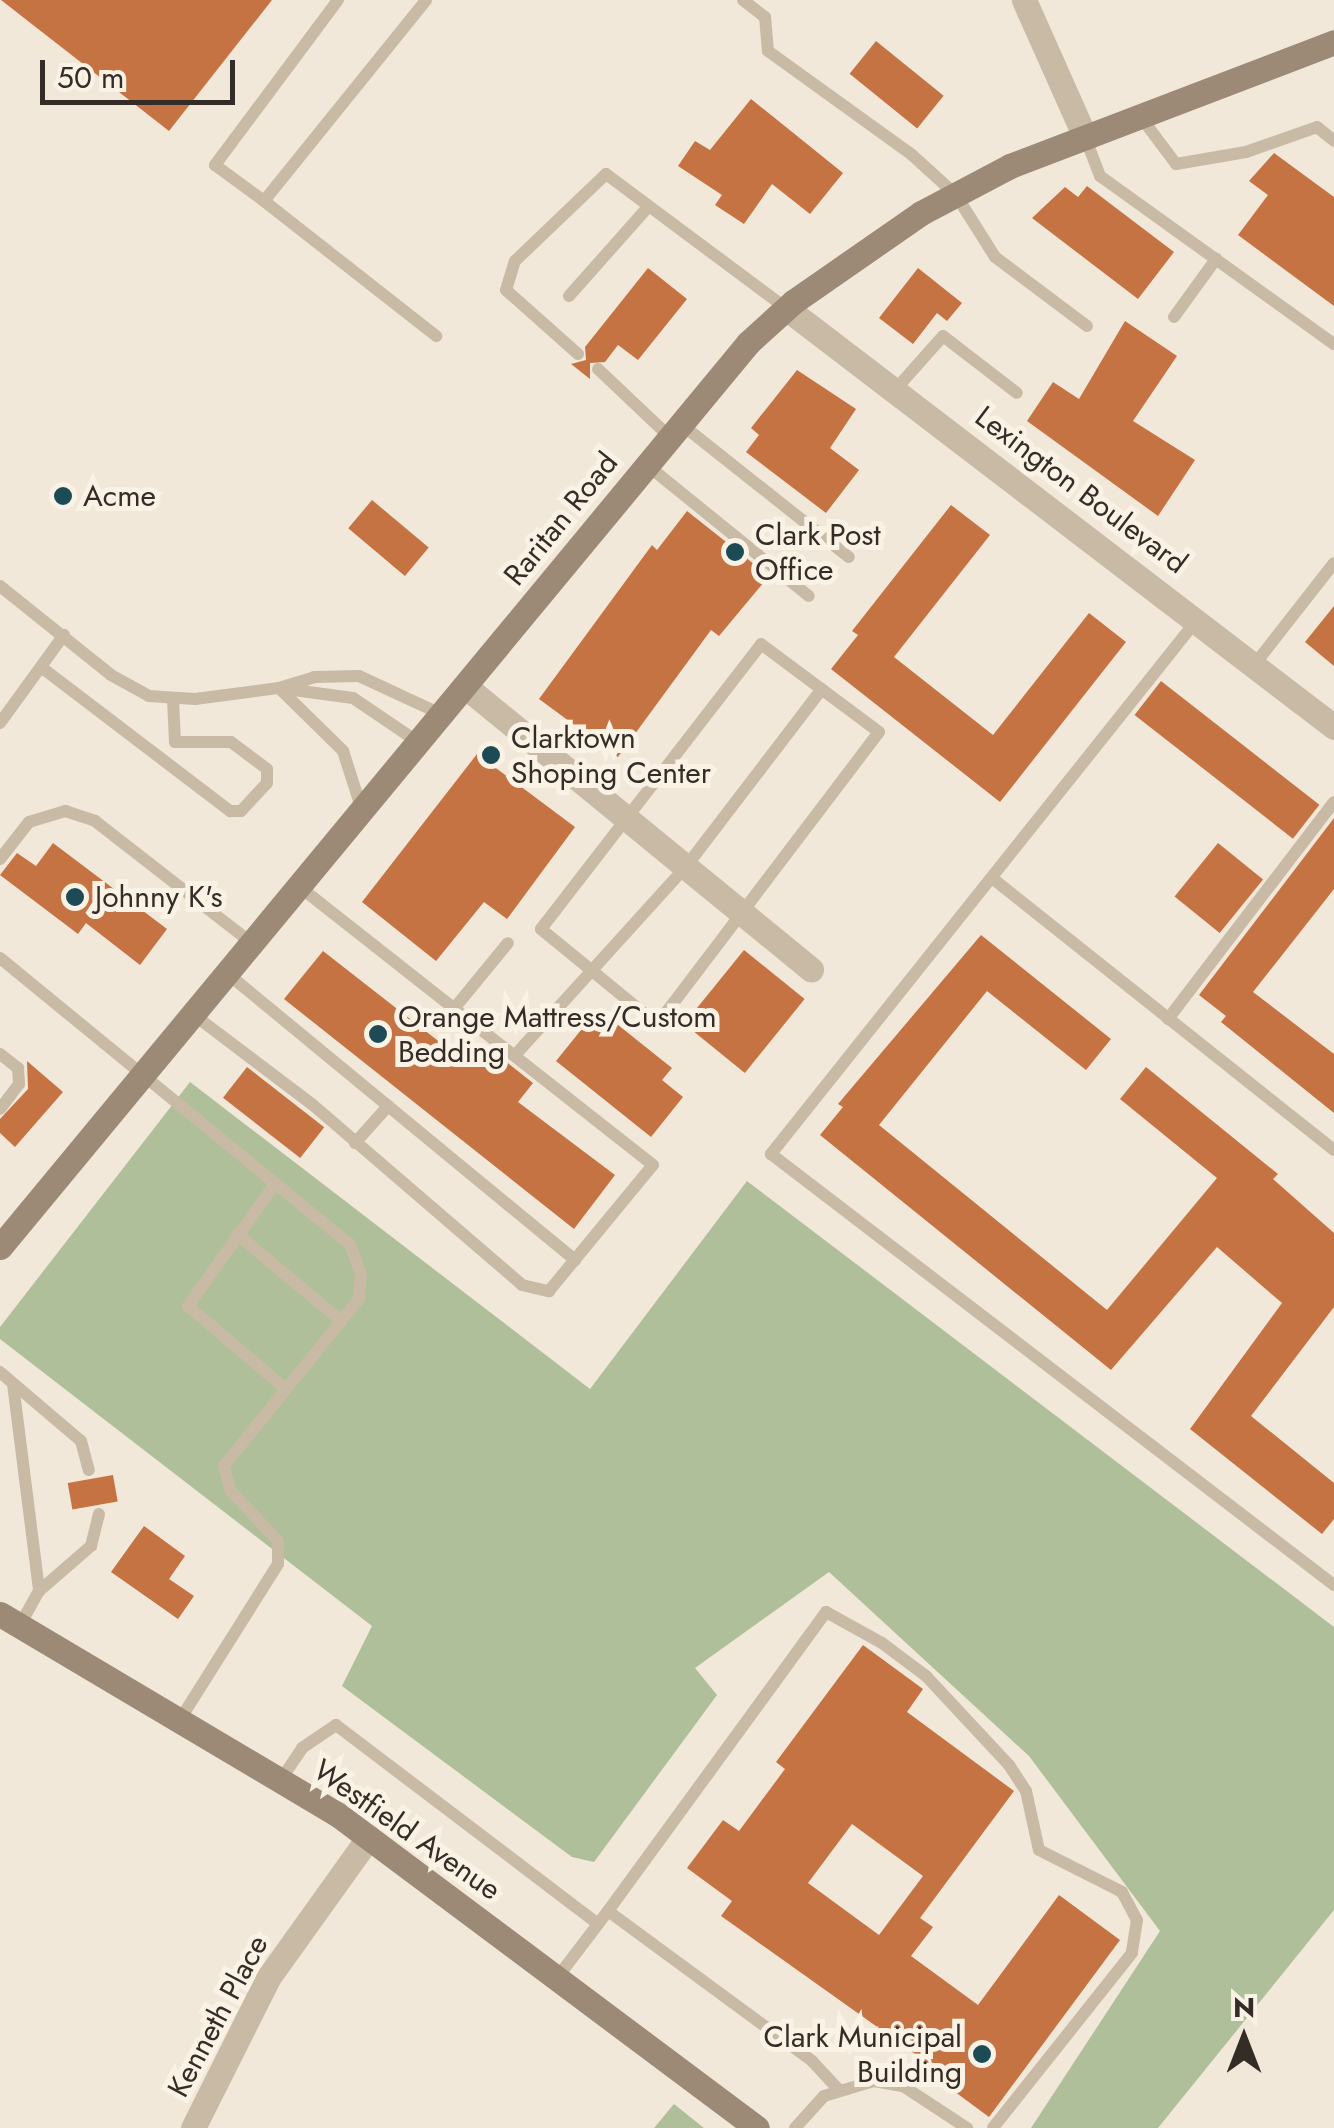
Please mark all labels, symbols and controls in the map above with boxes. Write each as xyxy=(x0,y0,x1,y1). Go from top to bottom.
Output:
scale bar xyxy=(45,40,240,102)
text: 50 m xyxy=(57,56,124,99)
street label: Lexington Boulevard xyxy=(968,399,1194,581)
street label: Raritan Road xyxy=(497,445,625,593)
place label: Acme xyxy=(83,478,156,514)
marker: Acme xyxy=(52,485,74,507)
place label: Clark Post Office xyxy=(755,517,881,588)
marker: Clark Post Office xyxy=(724,541,746,563)
place label: Clarktown Shoping Center xyxy=(511,720,711,790)
marker: Clarktown Shoping Center xyxy=(480,744,502,766)
place label: Johnny K's xyxy=(95,879,222,915)
marker: Johnny K's xyxy=(64,886,86,908)
place label: Orange Mattress/Custom Bedding xyxy=(398,999,717,1070)
marker: Orange Mattress/Custom Bedding xyxy=(367,1023,389,1045)
street label: Westfield Avenue xyxy=(306,1752,508,1908)
street label: Kenneth Place xyxy=(160,1929,276,2103)
text: N xyxy=(1233,1987,1255,2028)
north arrow xyxy=(1194,1988,1294,2088)
place label: Clark Municipal Building xyxy=(763,2019,962,2090)
marker: Clark Municipal Building xyxy=(971,2043,993,2065)

